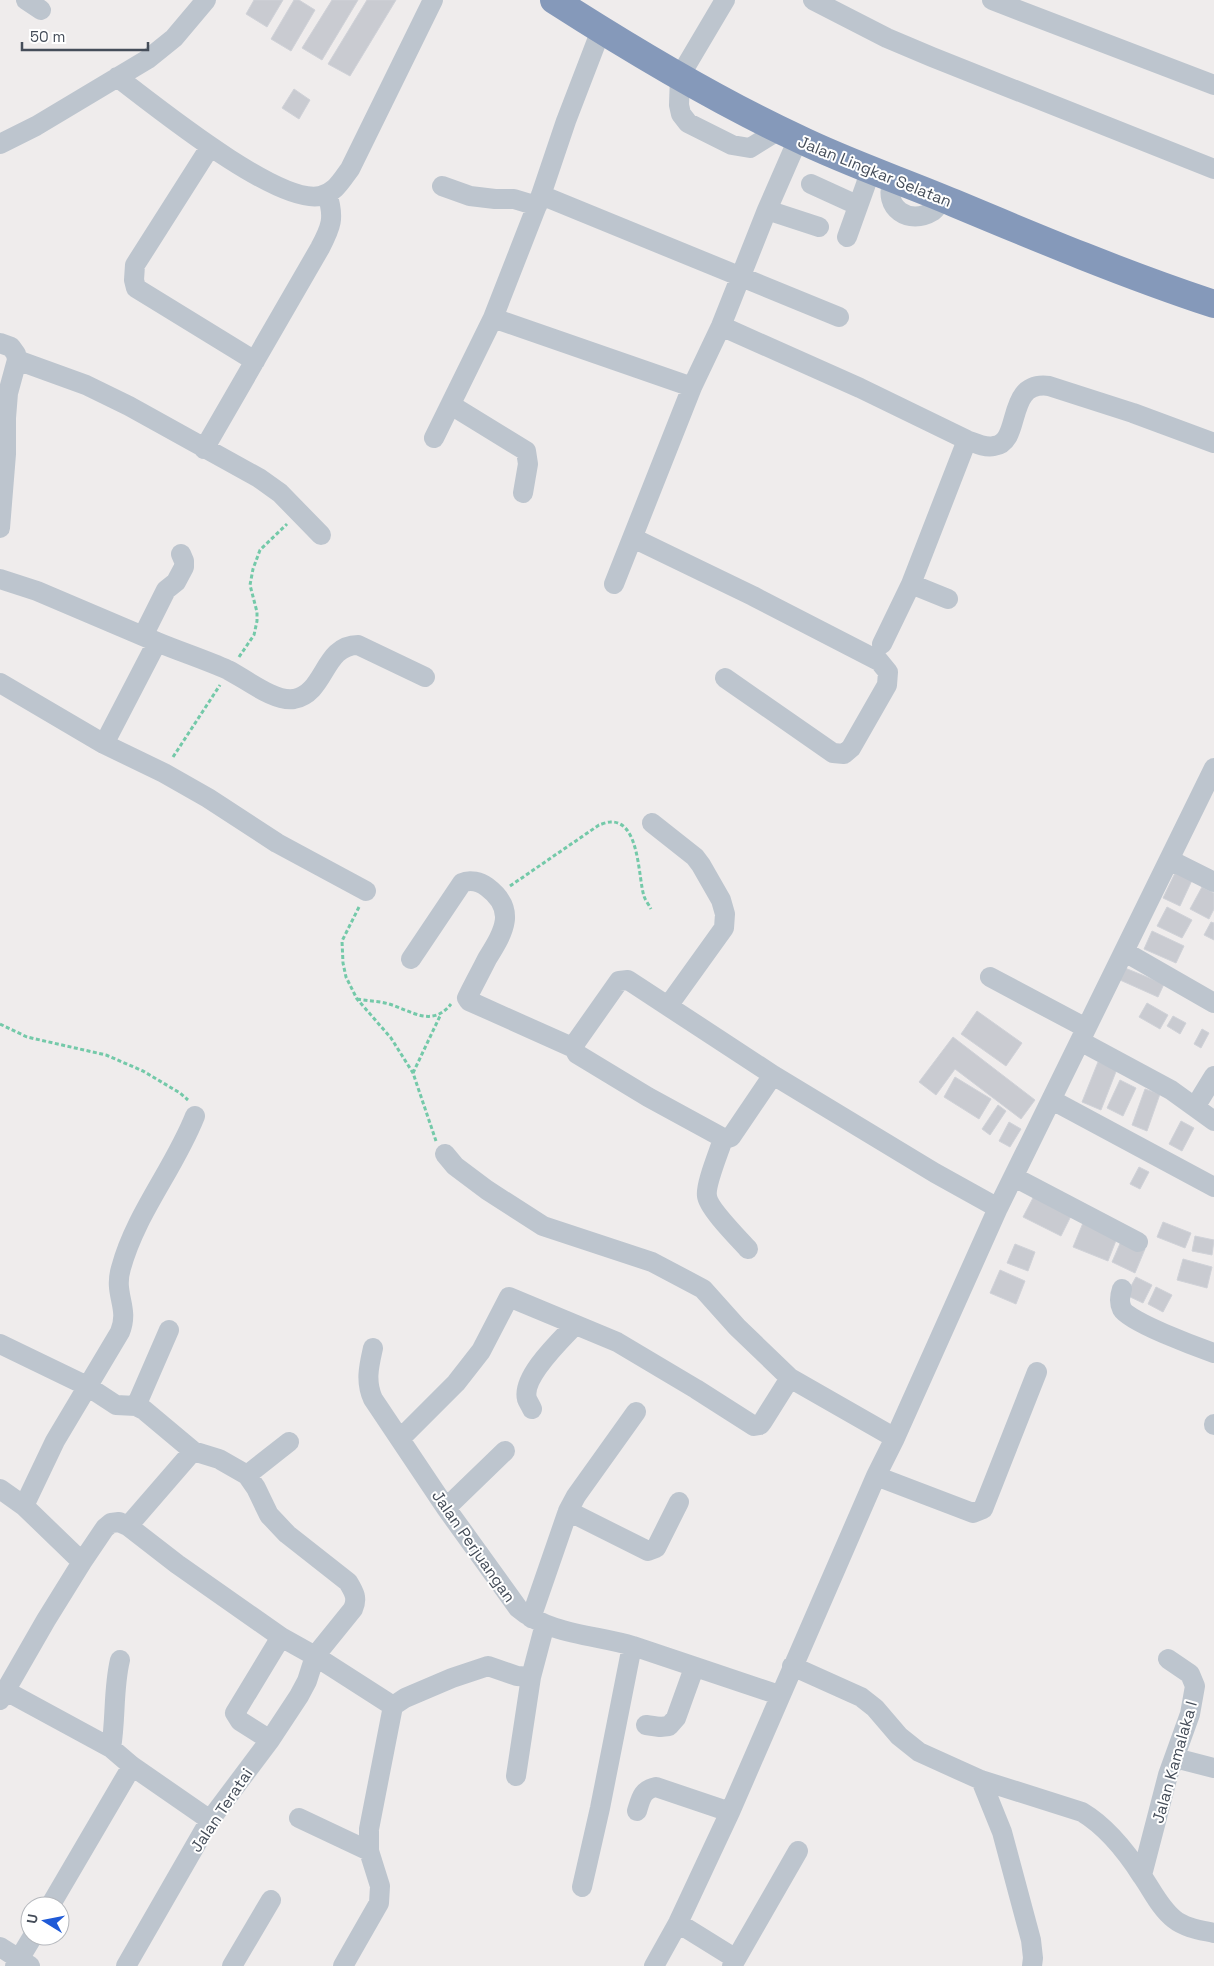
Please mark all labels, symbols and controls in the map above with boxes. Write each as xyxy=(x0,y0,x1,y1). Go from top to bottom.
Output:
scale bar xyxy=(22,20,149,52)
text: 50 m xyxy=(30,27,65,46)
street label: Jalan Lingkar Selatan xyxy=(795,131,955,212)
street label: Jalan Perjuangan xyxy=(427,1486,520,1606)
street label: Jalan Kamalaka I xyxy=(1147,1699,1202,1826)
street label: Jalan Teratai xyxy=(186,1764,257,1856)
north arrow xyxy=(20,1896,70,1946)
text: U xyxy=(23,1913,42,1925)

